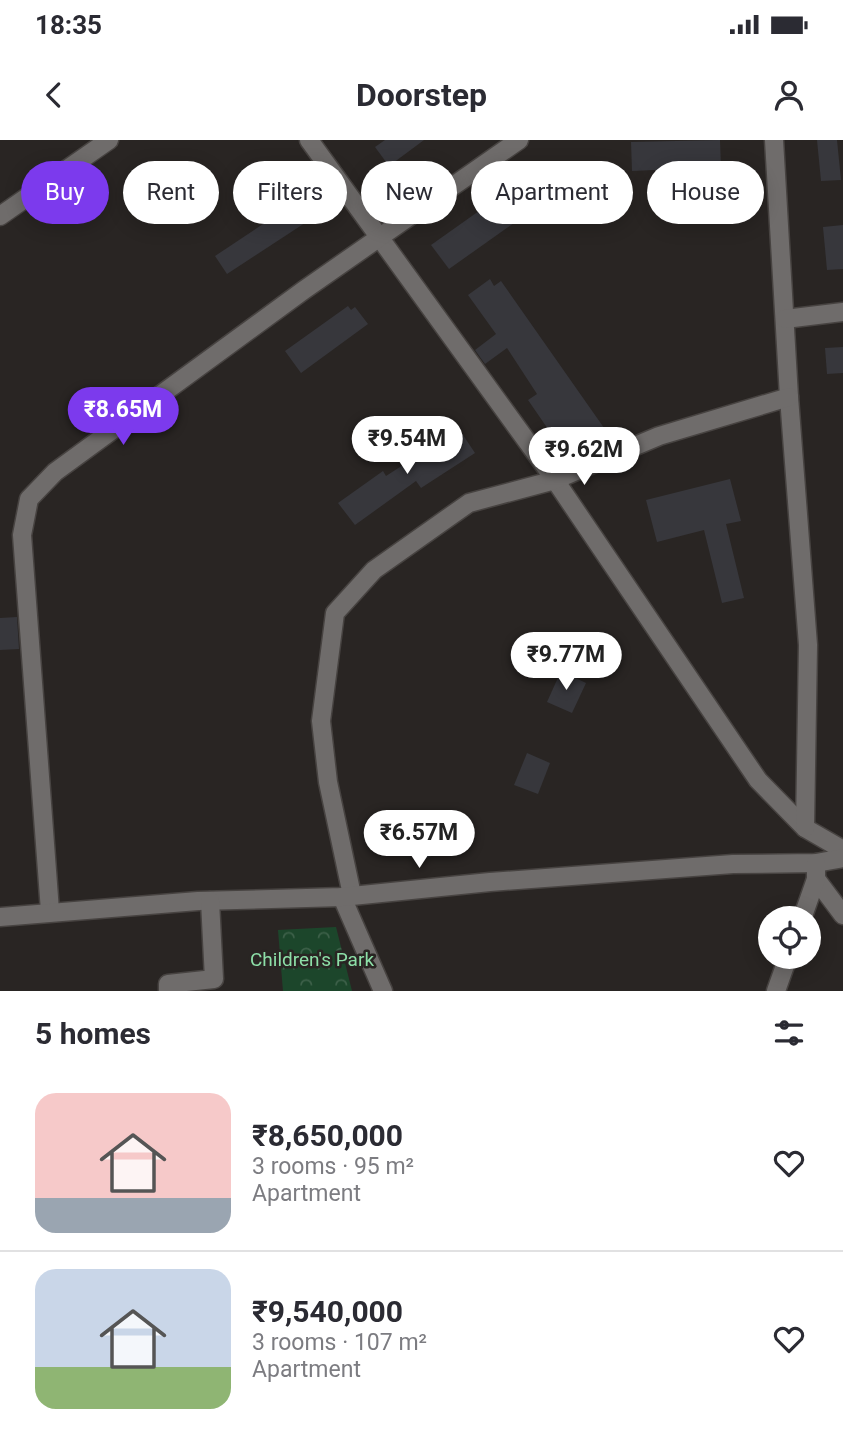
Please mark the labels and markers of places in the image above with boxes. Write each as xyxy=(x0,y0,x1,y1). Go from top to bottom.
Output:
pin: ₹8.65M xyxy=(66,387,180,447)
pin: ₹9.54M xyxy=(350,416,464,476)
pin: ₹9.62M xyxy=(527,428,641,487)
pin: ₹9.77M xyxy=(509,632,623,692)
pin: ₹6.57M xyxy=(362,810,476,870)

